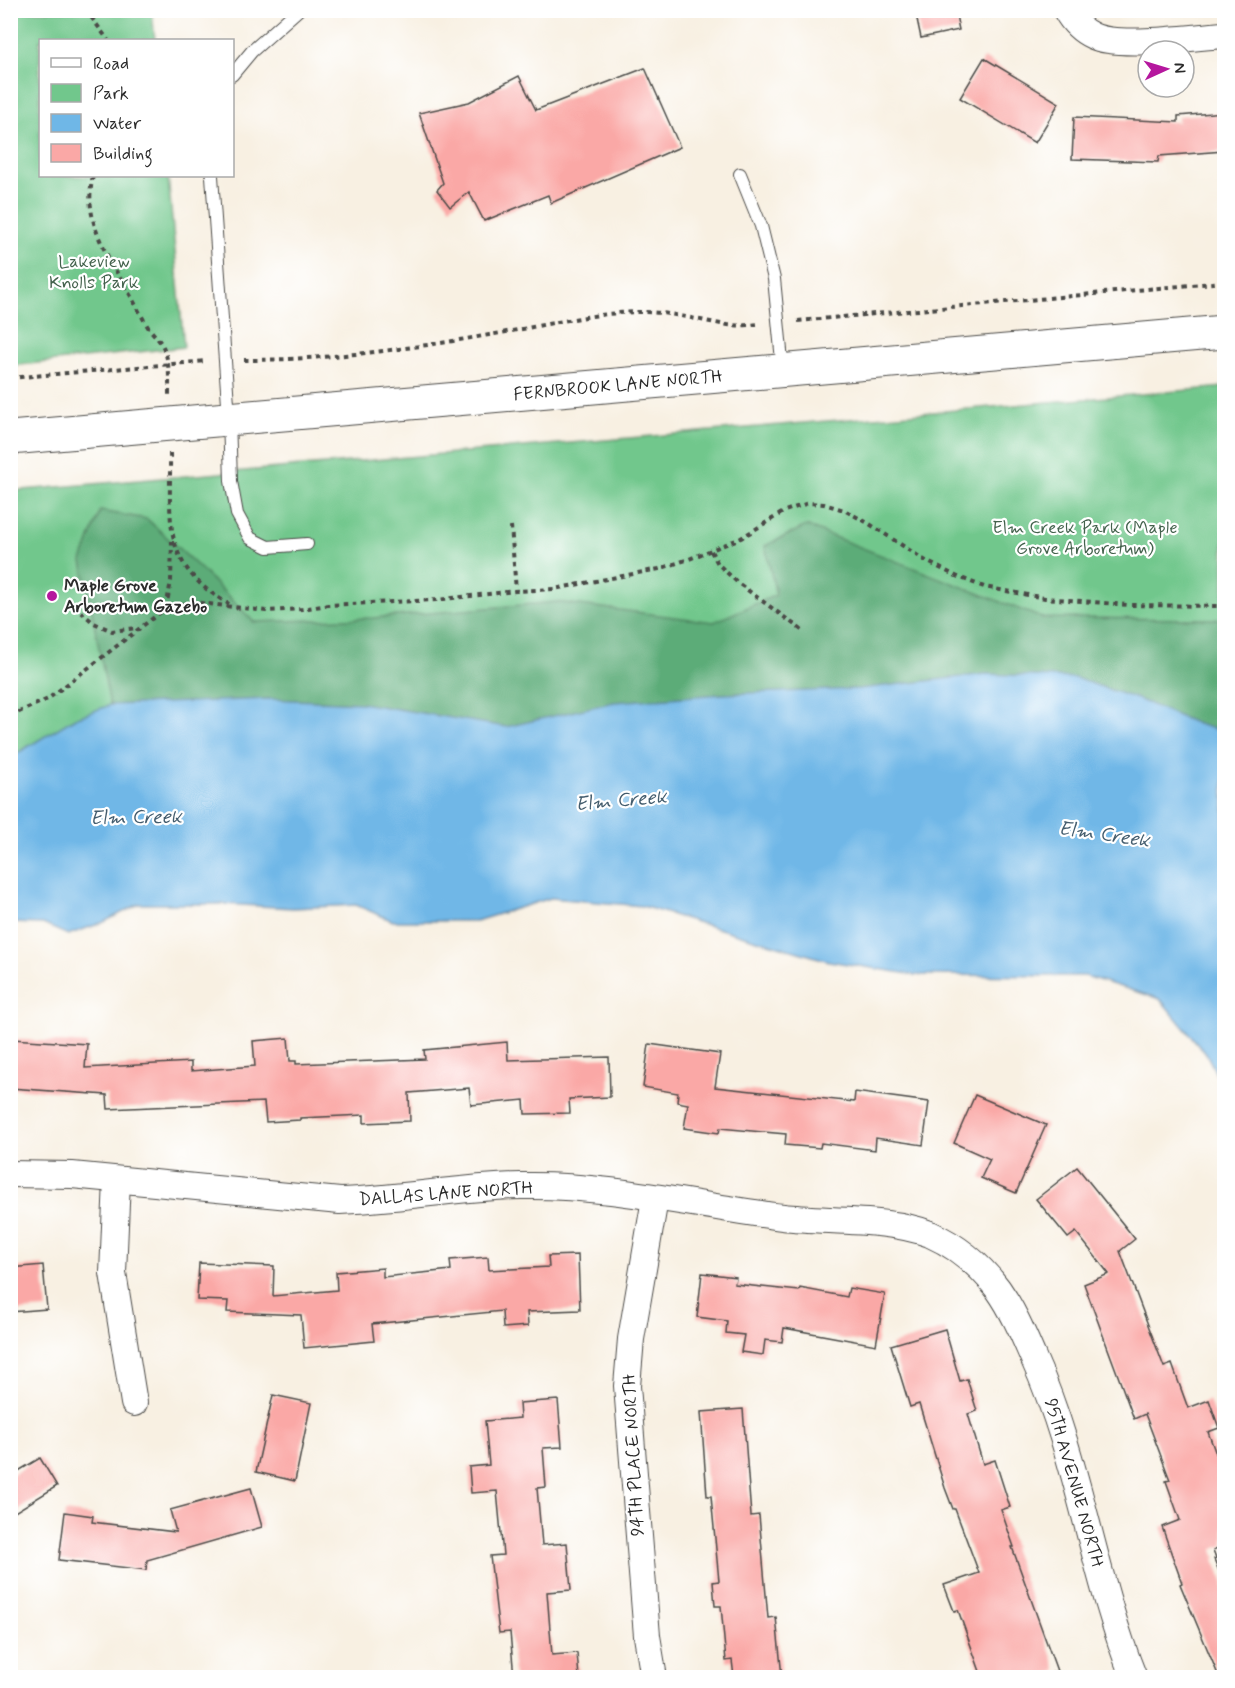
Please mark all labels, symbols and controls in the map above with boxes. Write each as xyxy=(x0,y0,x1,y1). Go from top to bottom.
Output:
legend xyxy=(39,39,234,177)
north arrow xyxy=(1136,39,1196,99)
text: Road xyxy=(93,52,129,76)
text: N xyxy=(1169,62,1190,74)
text: Park xyxy=(93,82,129,106)
text: Water xyxy=(93,112,142,136)
text: Building xyxy=(93,142,153,168)
park label: Lakeview Knolls Park xyxy=(49,250,139,295)
street label: FERNBROOK LANE NORTH xyxy=(512,365,724,407)
park label: Elm Creek Park (Maple Grove Arboretum) xyxy=(992,516,1178,561)
place label: Maple Grove Arboretum Gazebo xyxy=(64,574,207,619)
marker: Maple Grove Arboretum Gazebo xyxy=(45,589,59,603)
water label: Elm Creek xyxy=(574,783,669,818)
water label: Elm Creek xyxy=(90,804,183,832)
water label: Elm Creek xyxy=(1057,815,1152,855)
street label: DALLAS LANE NORTH xyxy=(358,1176,534,1212)
street label: 94TH PLACE NORTH xyxy=(618,1373,650,1537)
street label: 95TH AVENUE NORTH xyxy=(1038,1396,1110,1570)

